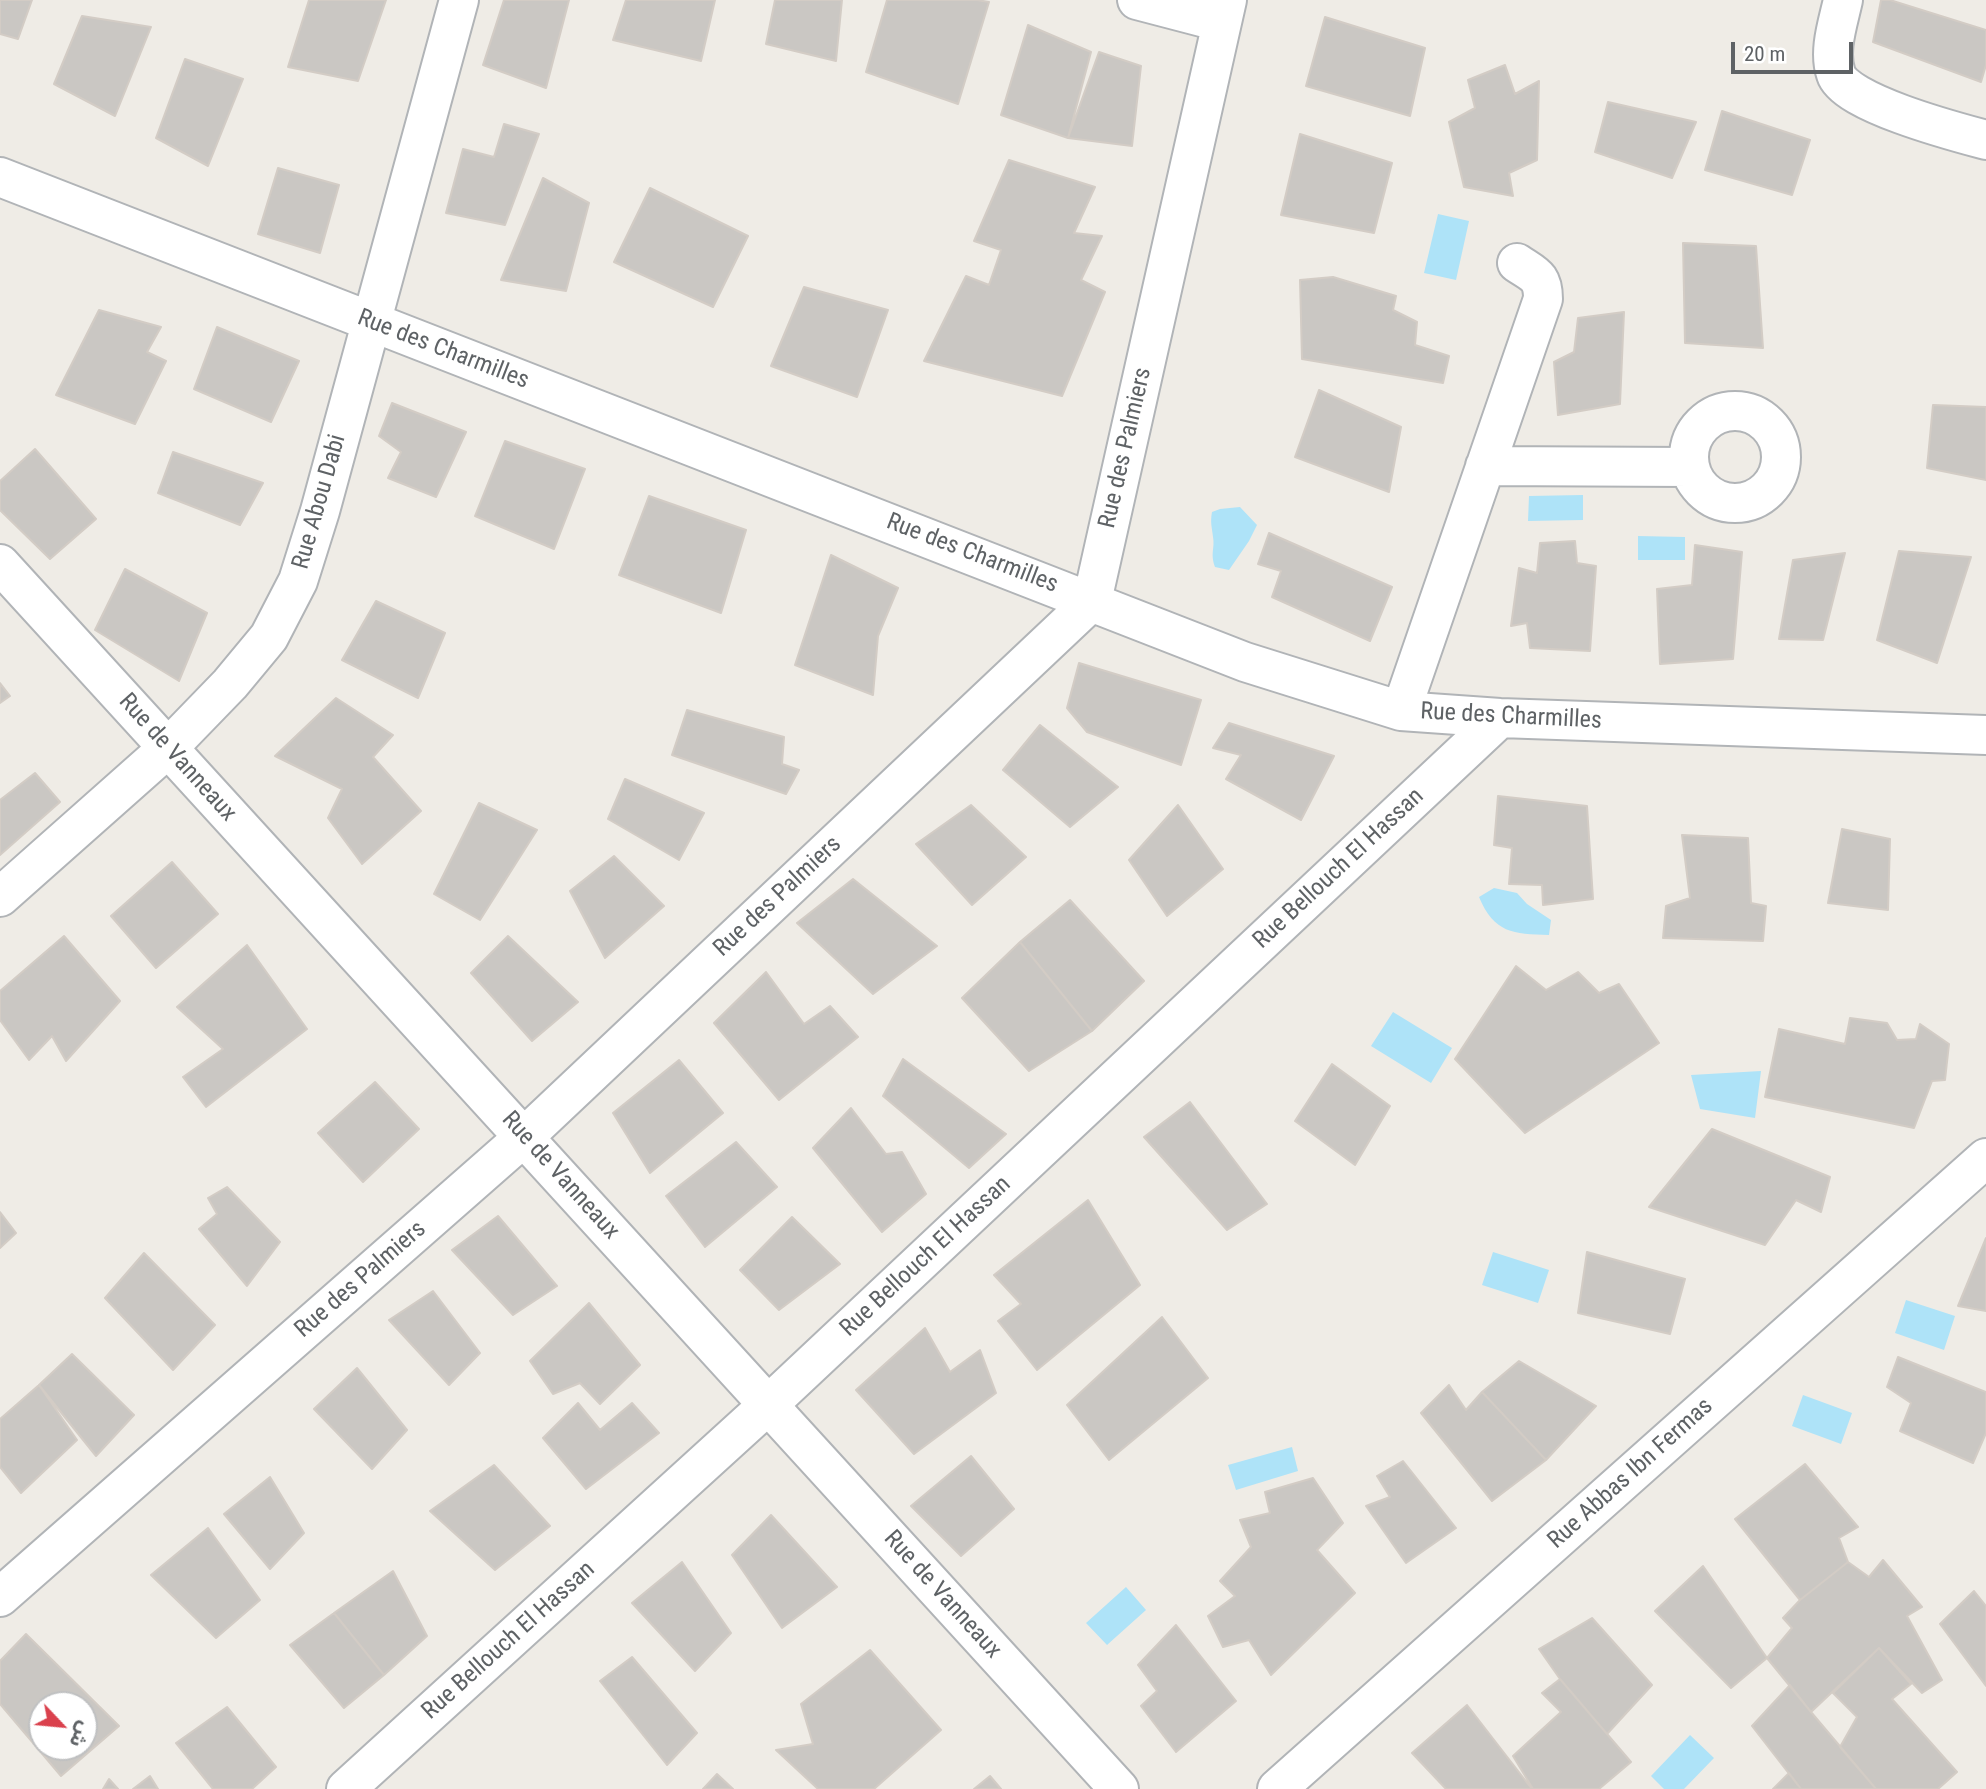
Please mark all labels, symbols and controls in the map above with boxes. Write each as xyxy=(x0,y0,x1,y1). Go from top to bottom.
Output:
scale bar xyxy=(1734,28,1856,72)
text: 20 m xyxy=(1744,42,1785,66)
street label: Rue des Charmilles xyxy=(353,304,533,396)
street label: Rue des Palmiers xyxy=(1094,365,1158,531)
street label: Rue Abou Dabi xyxy=(287,431,353,573)
street label: Rue des Charmilles xyxy=(882,508,1062,600)
street label: Rue de Vanneaux xyxy=(112,688,242,828)
street label: Rue des Charmilles xyxy=(1420,698,1602,736)
street label: Rue Bellouch El Hassan xyxy=(1248,783,1430,955)
street label: Rue des Palmiers xyxy=(708,831,848,963)
street label: Rue de Vanneaux xyxy=(495,1106,625,1246)
street label: Rue Bellouch El Hassan xyxy=(835,1171,1017,1343)
street label: Rue des Palmiers xyxy=(290,1215,432,1345)
street label: Rue Abbas Ibn Fermas xyxy=(1543,1392,1719,1556)
street label: Rue de Vanneaux xyxy=(877,1525,1007,1665)
street label: Rue Bellouch El Hassan xyxy=(417,1556,601,1726)
north arrow xyxy=(28,1691,98,1761)
text: ش xyxy=(64,1718,97,1751)

